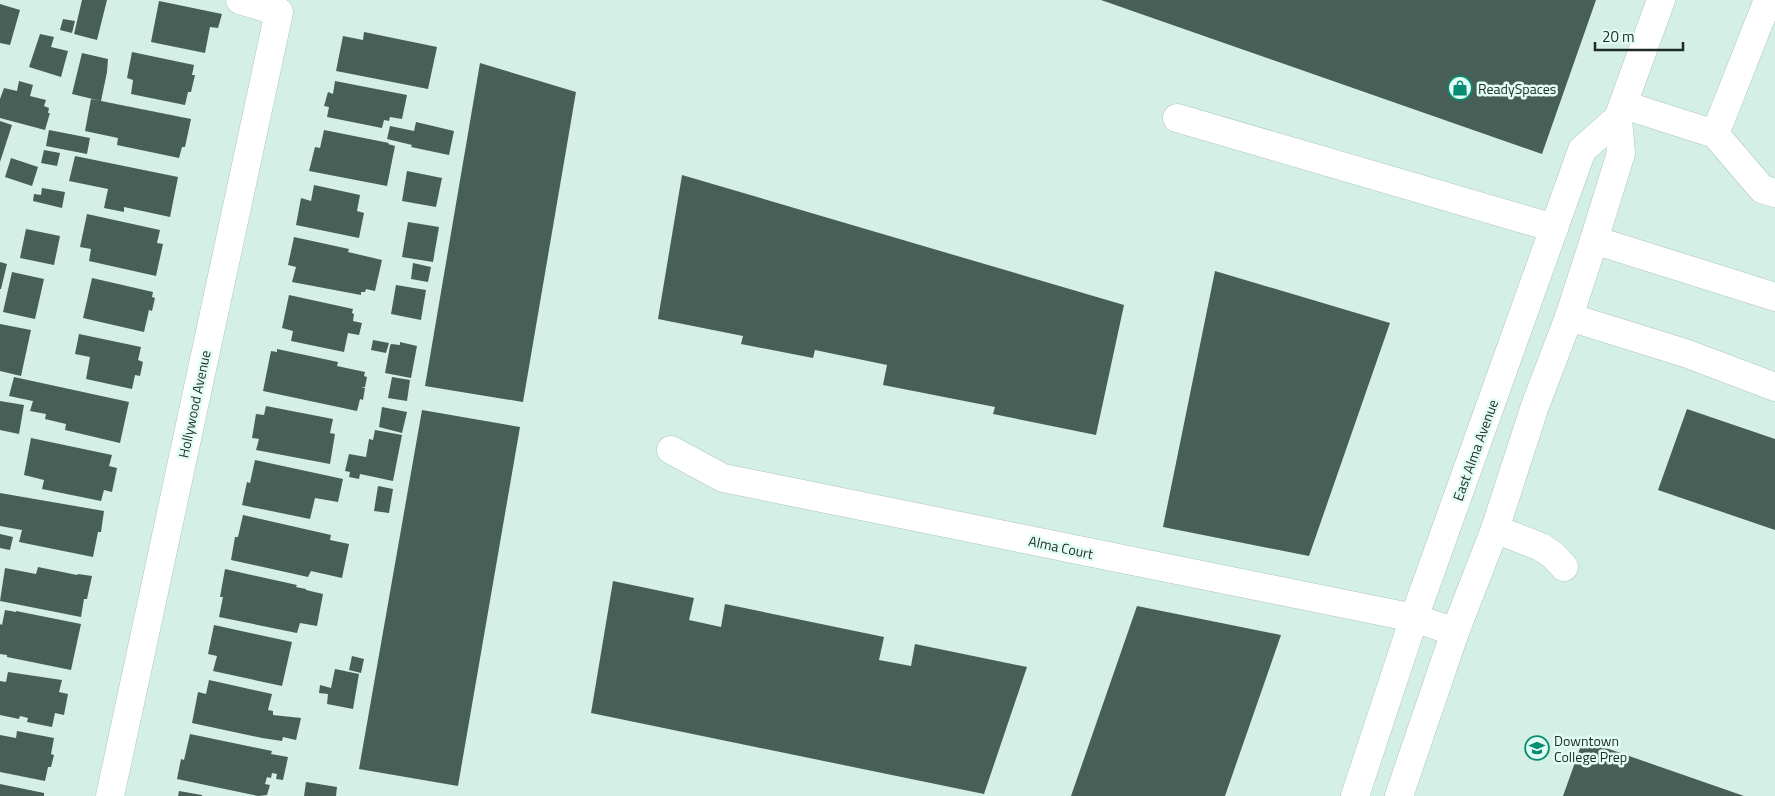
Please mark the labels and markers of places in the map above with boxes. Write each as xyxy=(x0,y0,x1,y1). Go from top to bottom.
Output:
shop icon: ReadySpaces xyxy=(1447,75,1473,101)
place label: ReadySpaces xyxy=(1478,78,1556,99)
place label: Downtown College Prep xyxy=(1554,730,1627,767)
school or university icon: Downtown College Prep xyxy=(1524,735,1550,761)

